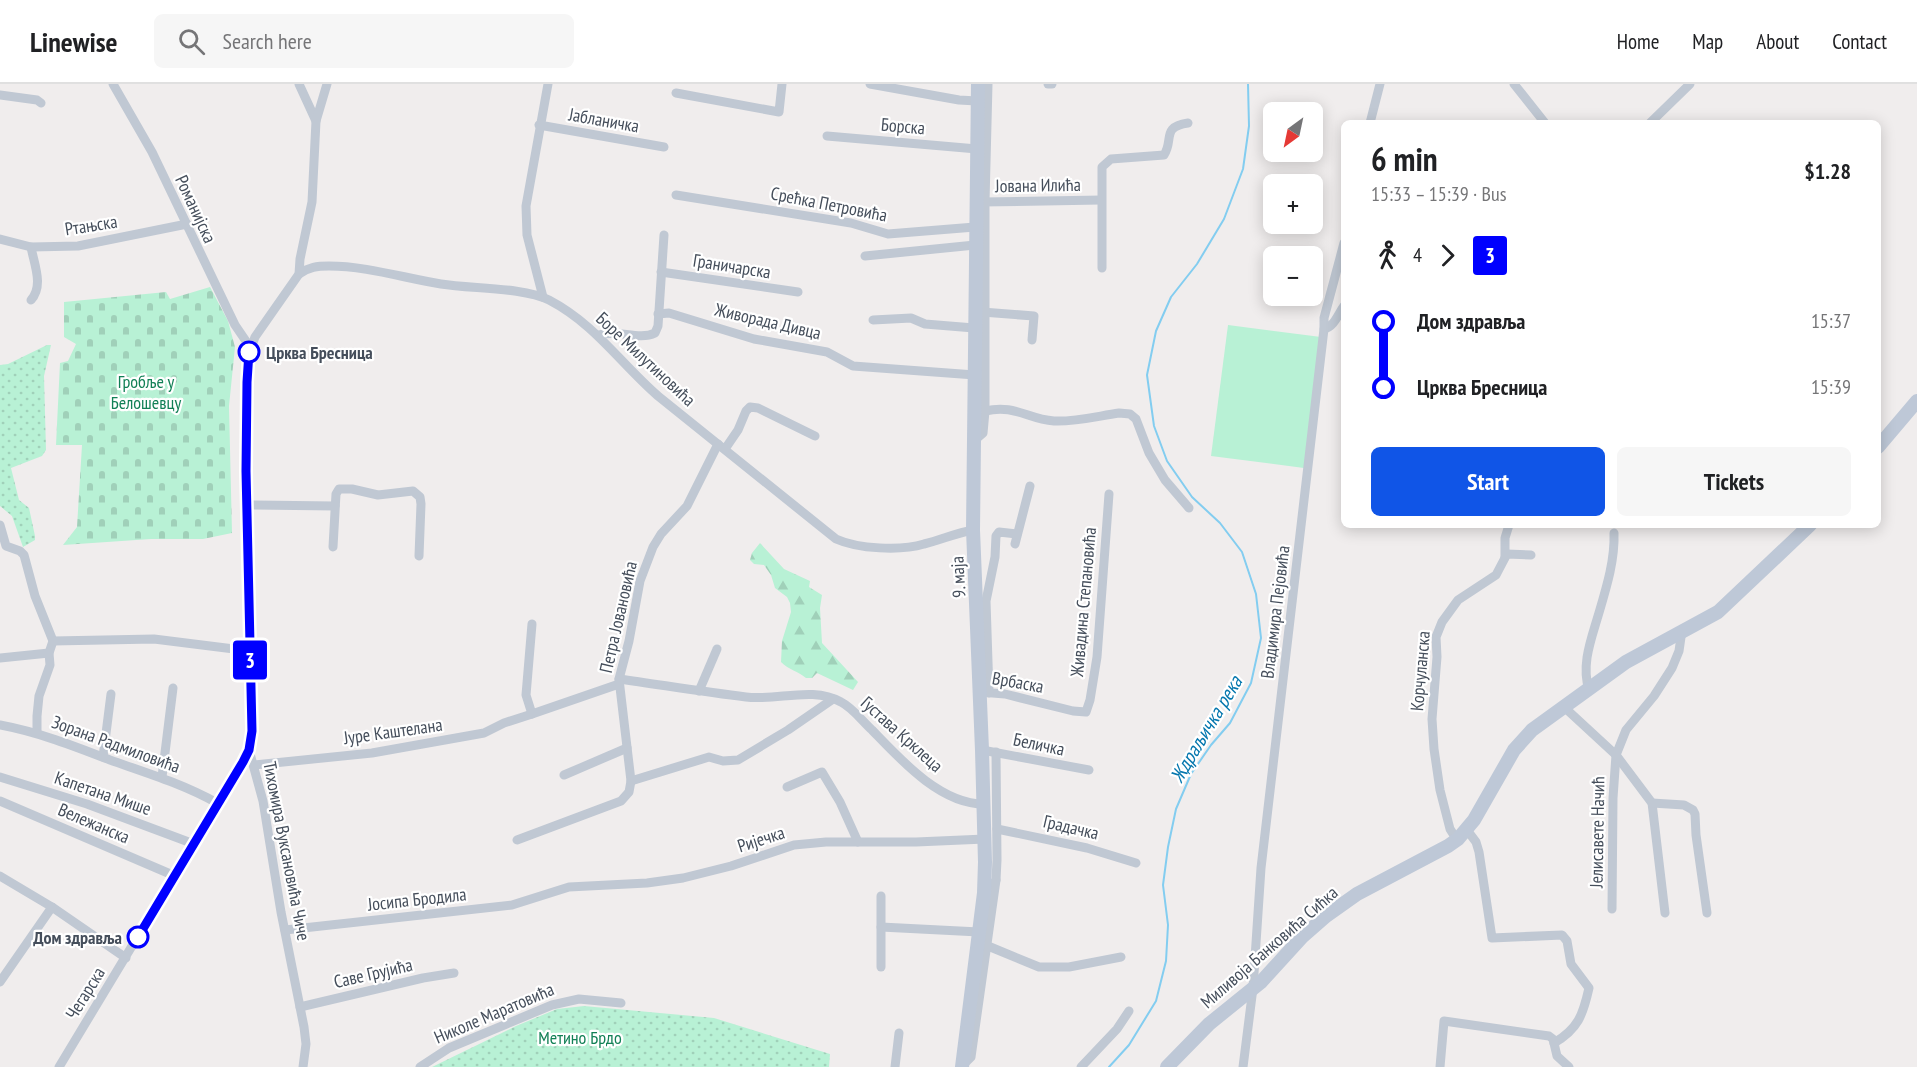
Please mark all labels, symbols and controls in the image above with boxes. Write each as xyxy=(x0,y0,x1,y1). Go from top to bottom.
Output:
search box xyxy=(154,14,574,68)
text: Linewise xyxy=(30,23,118,60)
icon: search xyxy=(175,25,208,58)
text: Search here xyxy=(223,27,312,55)
text: Home xyxy=(1617,28,1659,55)
text: Map xyxy=(1692,28,1723,55)
text: About xyxy=(1756,28,1799,55)
text: Contact xyxy=(1832,28,1887,55)
street label: Јабланичка xyxy=(566,102,641,137)
north arrow xyxy=(1263,102,1323,162)
map controls xyxy=(1263,102,1323,306)
street label: Борска xyxy=(880,113,926,139)
text: 6 min xyxy=(1371,137,1438,180)
text: $1.28 xyxy=(1804,157,1851,185)
street label: Романијска xyxy=(170,171,222,247)
street label: Јована Илића xyxy=(994,173,1081,197)
button: + xyxy=(1263,174,1323,234)
street label: Срећка Петровића xyxy=(769,181,889,227)
text: 15:33 – 15:39 · Bus xyxy=(1371,181,1506,207)
street label: Ртањска xyxy=(63,210,119,240)
icon: walk xyxy=(1371,239,1404,272)
icon: forward xyxy=(1431,239,1464,272)
text: 4 xyxy=(1413,242,1422,268)
text: 3 xyxy=(1485,242,1495,269)
button: − xyxy=(1263,246,1323,306)
street label: Граничарска xyxy=(692,249,772,283)
street label: Живорада Дивца xyxy=(712,297,823,344)
street label: Боре Милутиновића xyxy=(591,307,701,411)
text: Дом здравља xyxy=(1417,307,1525,335)
text: 15:37 xyxy=(1811,308,1851,334)
marker: Црква Бресница xyxy=(238,341,260,363)
place label: Црква Бресница xyxy=(266,341,373,364)
park label: Гробље у Белошевцу xyxy=(111,370,181,414)
text: Црква Бресница xyxy=(1417,373,1547,401)
text: 15:39 xyxy=(1811,374,1851,400)
button: Start xyxy=(1371,447,1605,516)
button: Tickets xyxy=(1617,447,1851,516)
street label: Живадина Степановића xyxy=(1065,526,1101,679)
street label: Владимира Пејовића xyxy=(1255,544,1295,680)
street label: 9. маја xyxy=(945,556,971,598)
street label: Петра Јовановића xyxy=(594,559,642,675)
street label: Корчуланска xyxy=(1405,630,1435,712)
line badge: 3 xyxy=(230,640,270,680)
text: 3 xyxy=(245,647,255,674)
street label: Врбаска xyxy=(990,666,1046,698)
water label: Ждраљичка река xyxy=(1164,670,1248,788)
street label: Густава Крклеца xyxy=(856,691,948,777)
street label: Зорана Радмиловића xyxy=(49,710,183,778)
street label: Јуре Каштелана xyxy=(341,713,444,749)
street label: Беличка xyxy=(1011,727,1067,761)
street label: Тихомира Вуксановића Чиче xyxy=(258,759,316,943)
street label: Капетана Мише xyxy=(52,766,154,820)
street label: Јелисавете Начић xyxy=(1585,776,1609,889)
street label: Вележанска xyxy=(55,798,133,848)
street label: Градачка xyxy=(1041,809,1101,845)
street label: Ријечка xyxy=(735,821,787,857)
street label: Миливоја Банковића Сићка xyxy=(1196,881,1342,1013)
street label: Јосипа Бродила xyxy=(366,882,468,916)
place label: Дом здравља xyxy=(33,926,122,949)
marker: Дом здравља xyxy=(127,926,149,948)
street label: Саве Грујића xyxy=(331,953,415,993)
street label: Чегарска xyxy=(60,963,110,1023)
street label: Николе Маратовића xyxy=(431,977,557,1049)
park label: Метино Брдо xyxy=(538,1026,622,1049)

